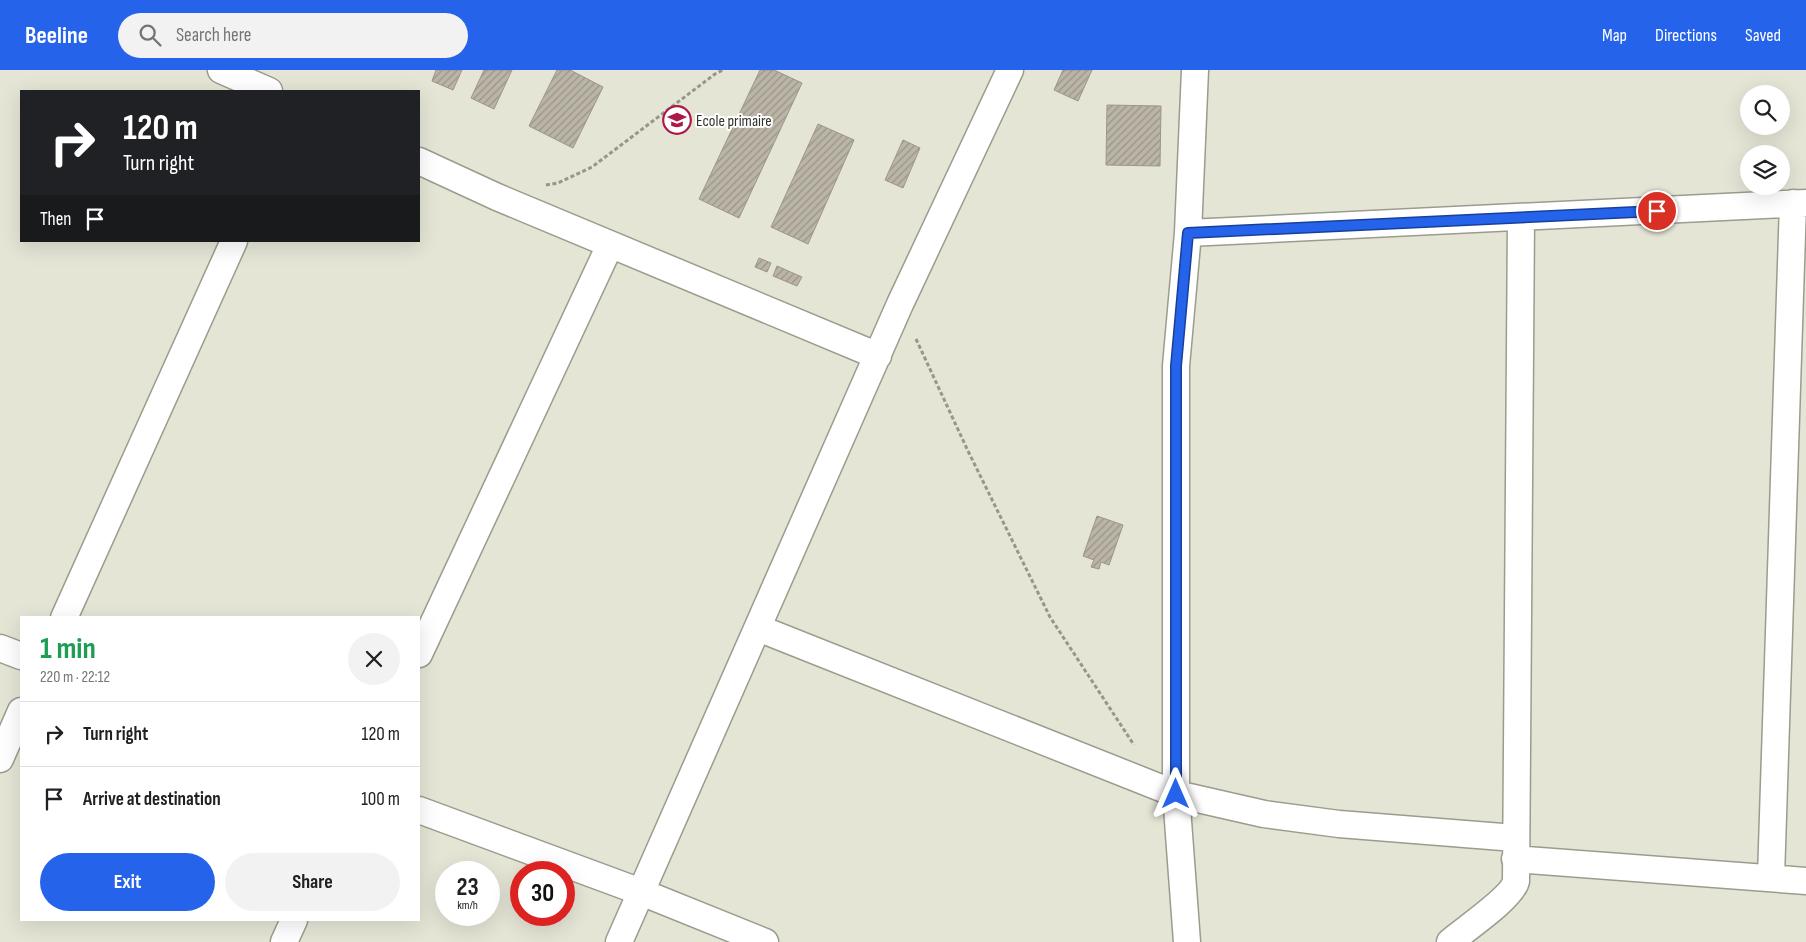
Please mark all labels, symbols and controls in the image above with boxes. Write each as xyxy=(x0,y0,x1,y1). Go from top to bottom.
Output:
search box xyxy=(118,13,468,58)
text: Beeline xyxy=(25,21,88,50)
icon: search xyxy=(136,21,164,49)
text: Search here xyxy=(176,24,251,47)
text: Map xyxy=(1602,25,1627,46)
text: Directions xyxy=(1655,25,1717,46)
text: Saved xyxy=(1745,25,1781,46)
map controls xyxy=(1740,85,1790,195)
button: search xyxy=(1740,85,1790,135)
school or university icon: Ecole primaire xyxy=(662,105,692,135)
text: 120 m xyxy=(123,107,198,150)
icon: right xyxy=(40,110,105,175)
place label: Ecole primaire xyxy=(696,112,772,131)
button: layers xyxy=(1740,145,1790,195)
text: Turn right xyxy=(123,150,194,177)
pin xyxy=(1636,190,1678,232)
icon: arrive xyxy=(1643,197,1671,225)
icon: arrive xyxy=(81,205,109,233)
text: Then xyxy=(40,208,71,231)
text: 1 min xyxy=(40,631,96,667)
button: close xyxy=(348,633,400,685)
text: 220 m · 22:12 xyxy=(40,668,110,687)
icon: right xyxy=(40,720,68,748)
text: Turn right xyxy=(83,723,148,746)
text: 120 m xyxy=(362,723,400,746)
position arrow xyxy=(1149,767,1201,819)
icon: arrive xyxy=(40,785,68,813)
text: Arrive at destination xyxy=(83,788,221,811)
text: 100 m xyxy=(361,788,400,811)
button: Exit xyxy=(40,853,215,911)
button: Share xyxy=(225,853,400,911)
speed limit sign: 30 xyxy=(510,861,575,926)
text: 23 xyxy=(456,872,479,903)
text: km/h xyxy=(457,898,478,913)

